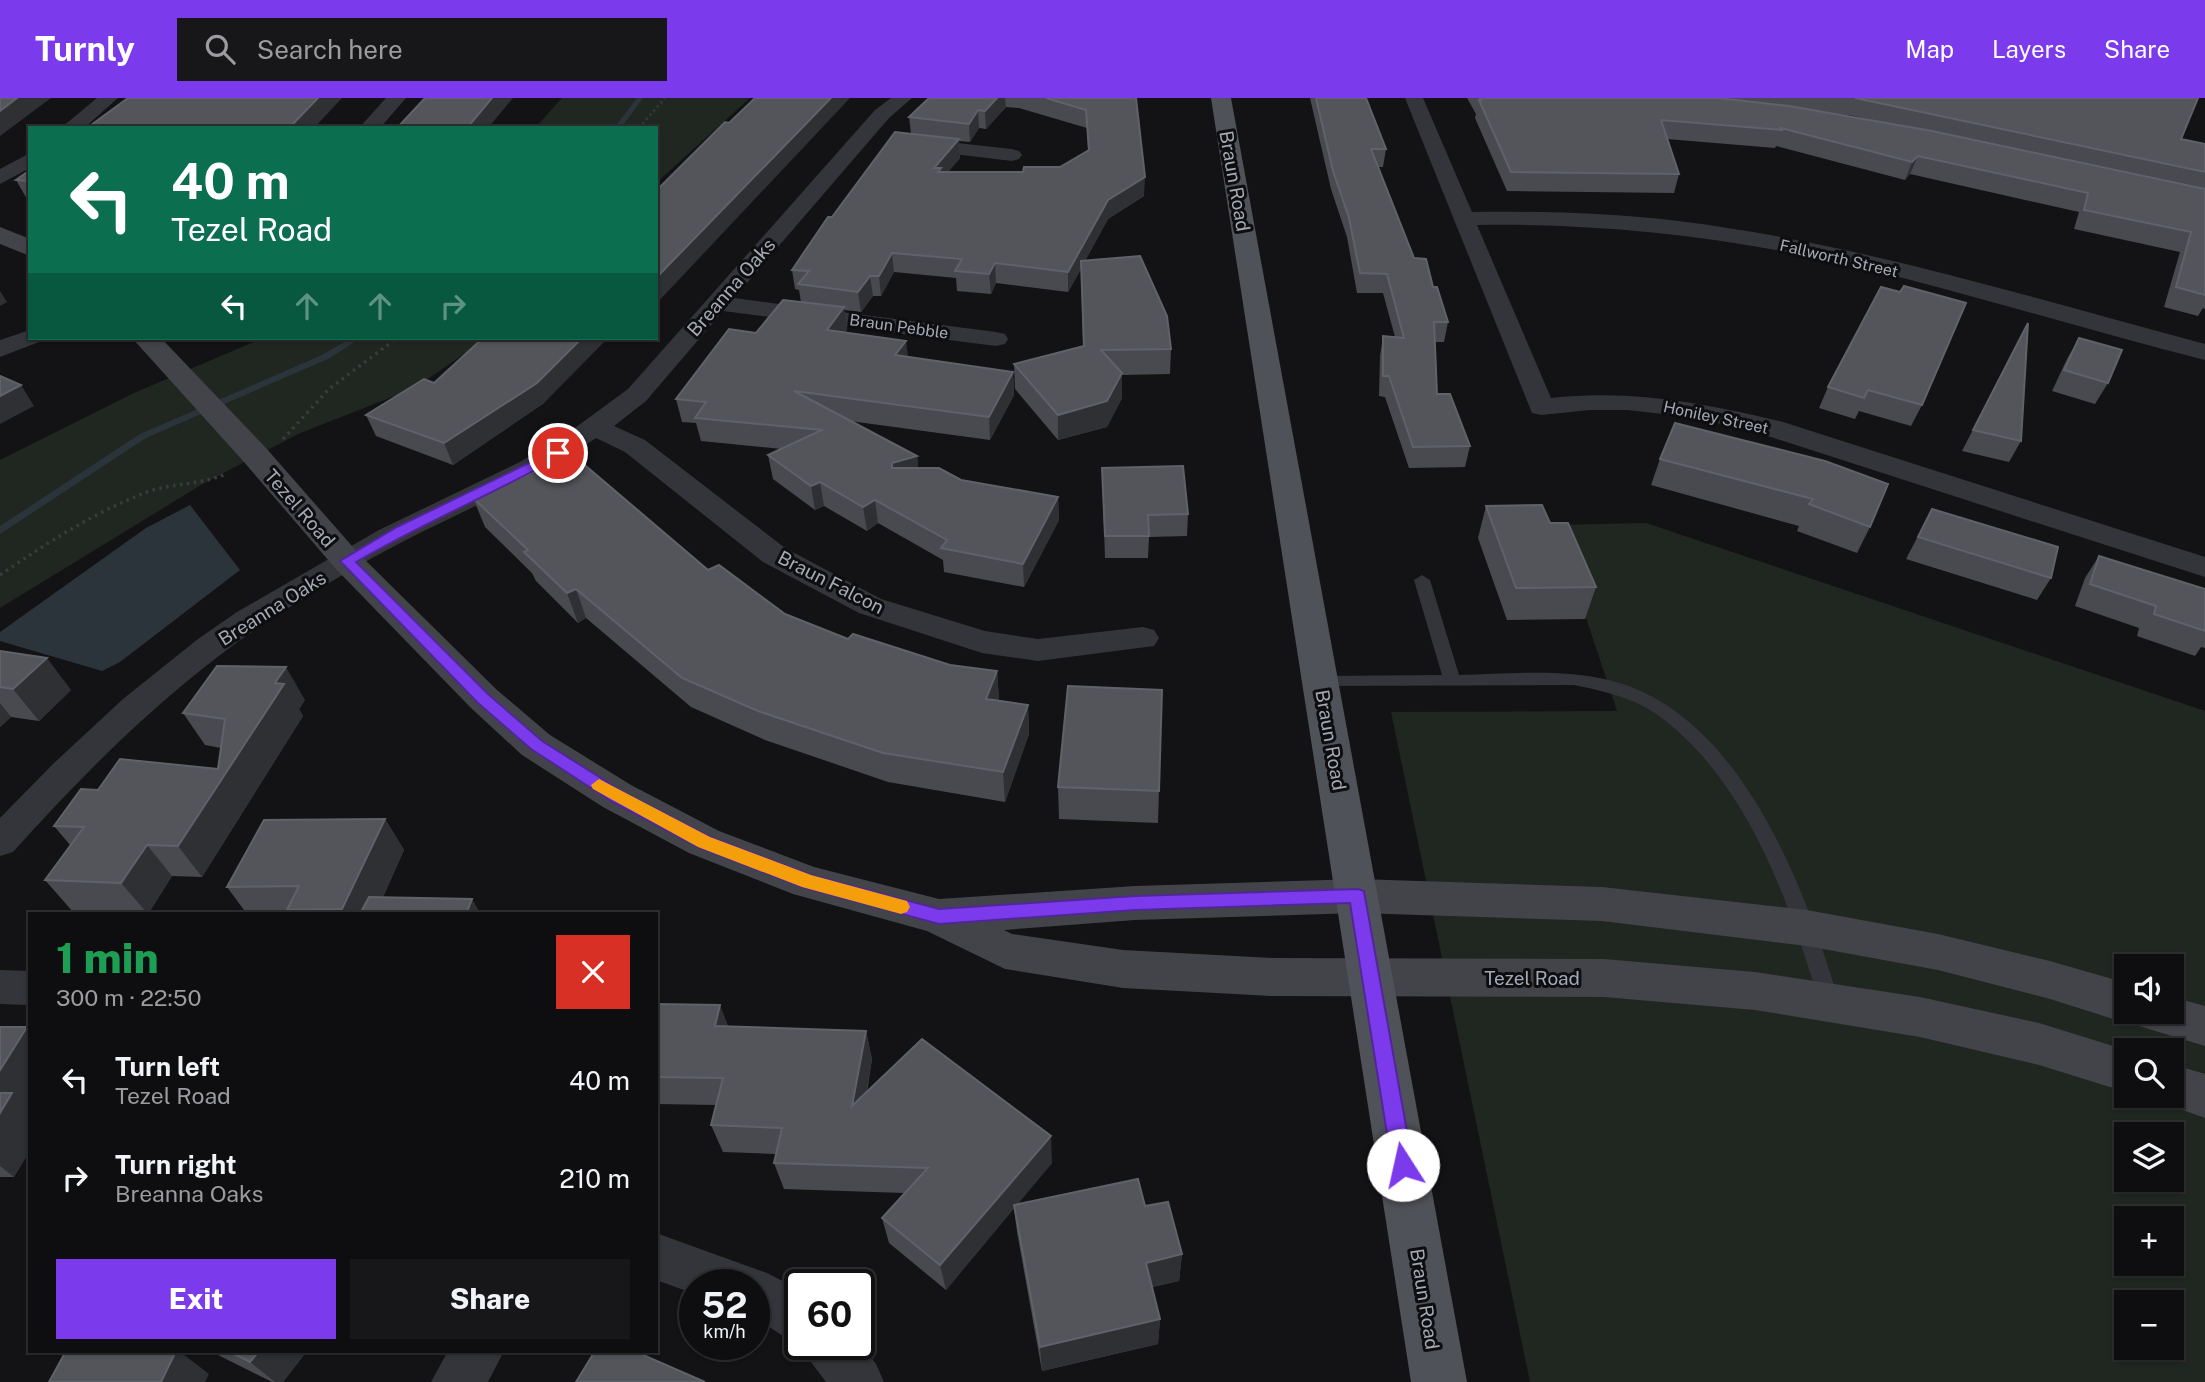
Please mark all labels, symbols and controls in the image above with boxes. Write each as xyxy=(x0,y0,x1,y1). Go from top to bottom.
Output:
search box xyxy=(177,18,667,81)
text: Turnly xyxy=(35,30,135,68)
icon: search xyxy=(201,30,239,68)
text: Search here xyxy=(257,34,403,65)
text: Map xyxy=(1905,35,1954,63)
text: Layers xyxy=(1992,35,2066,63)
text: Share xyxy=(2104,35,2170,63)
street label: Braun Road xyxy=(1215,129,1255,233)
text: 40 m xyxy=(171,152,290,210)
icon: left xyxy=(56,154,147,245)
text: Tezel Road xyxy=(171,211,332,248)
street label: Breanna Oaks xyxy=(683,234,779,340)
street label: Fallworth Street xyxy=(1778,236,1900,281)
icon: left xyxy=(215,287,253,325)
icon: ahead xyxy=(288,287,326,325)
icon: ahead xyxy=(361,287,399,325)
icon: right xyxy=(434,287,472,325)
street label: Braun Pebble xyxy=(848,310,950,343)
street label: Honiley Street xyxy=(1662,397,1770,438)
pin xyxy=(528,423,588,483)
icon: arrive xyxy=(539,434,577,472)
street label: Tezel Road xyxy=(260,465,340,551)
street label: Braun Falcon xyxy=(774,546,888,618)
street label: Breanna Oaks xyxy=(214,566,330,650)
street label: Braun Road xyxy=(1311,688,1351,792)
text: 1 min xyxy=(56,933,159,982)
button: close xyxy=(556,935,630,1009)
map controls xyxy=(2114,954,2184,1360)
button: sound xyxy=(2114,954,2184,1024)
street label: Tezel Road xyxy=(1484,967,1580,989)
text: 300 m · 22:50 xyxy=(56,984,202,1011)
button: search xyxy=(2114,1038,2184,1108)
text: Turn left xyxy=(115,1051,220,1082)
icon: left xyxy=(56,1061,94,1099)
text: 40 m xyxy=(569,1065,630,1096)
text: Tezel Road xyxy=(115,1082,231,1109)
button: layers xyxy=(2114,1122,2184,1192)
position arrow xyxy=(1366,1128,1440,1202)
text: Turn right xyxy=(115,1149,237,1180)
icon: right xyxy=(56,1159,94,1197)
text: 210 m xyxy=(559,1163,630,1194)
text: Breanna Oaks xyxy=(115,1180,263,1207)
button: + xyxy=(2114,1206,2184,1276)
street label: Braun Road xyxy=(1406,1247,1444,1351)
button: Exit xyxy=(56,1259,336,1339)
button: Share xyxy=(350,1259,630,1339)
speed limit sign: 60 xyxy=(784,1269,875,1360)
text: 52 xyxy=(702,1285,747,1326)
button: − xyxy=(2114,1290,2184,1360)
text: km/h xyxy=(703,1321,746,1342)

